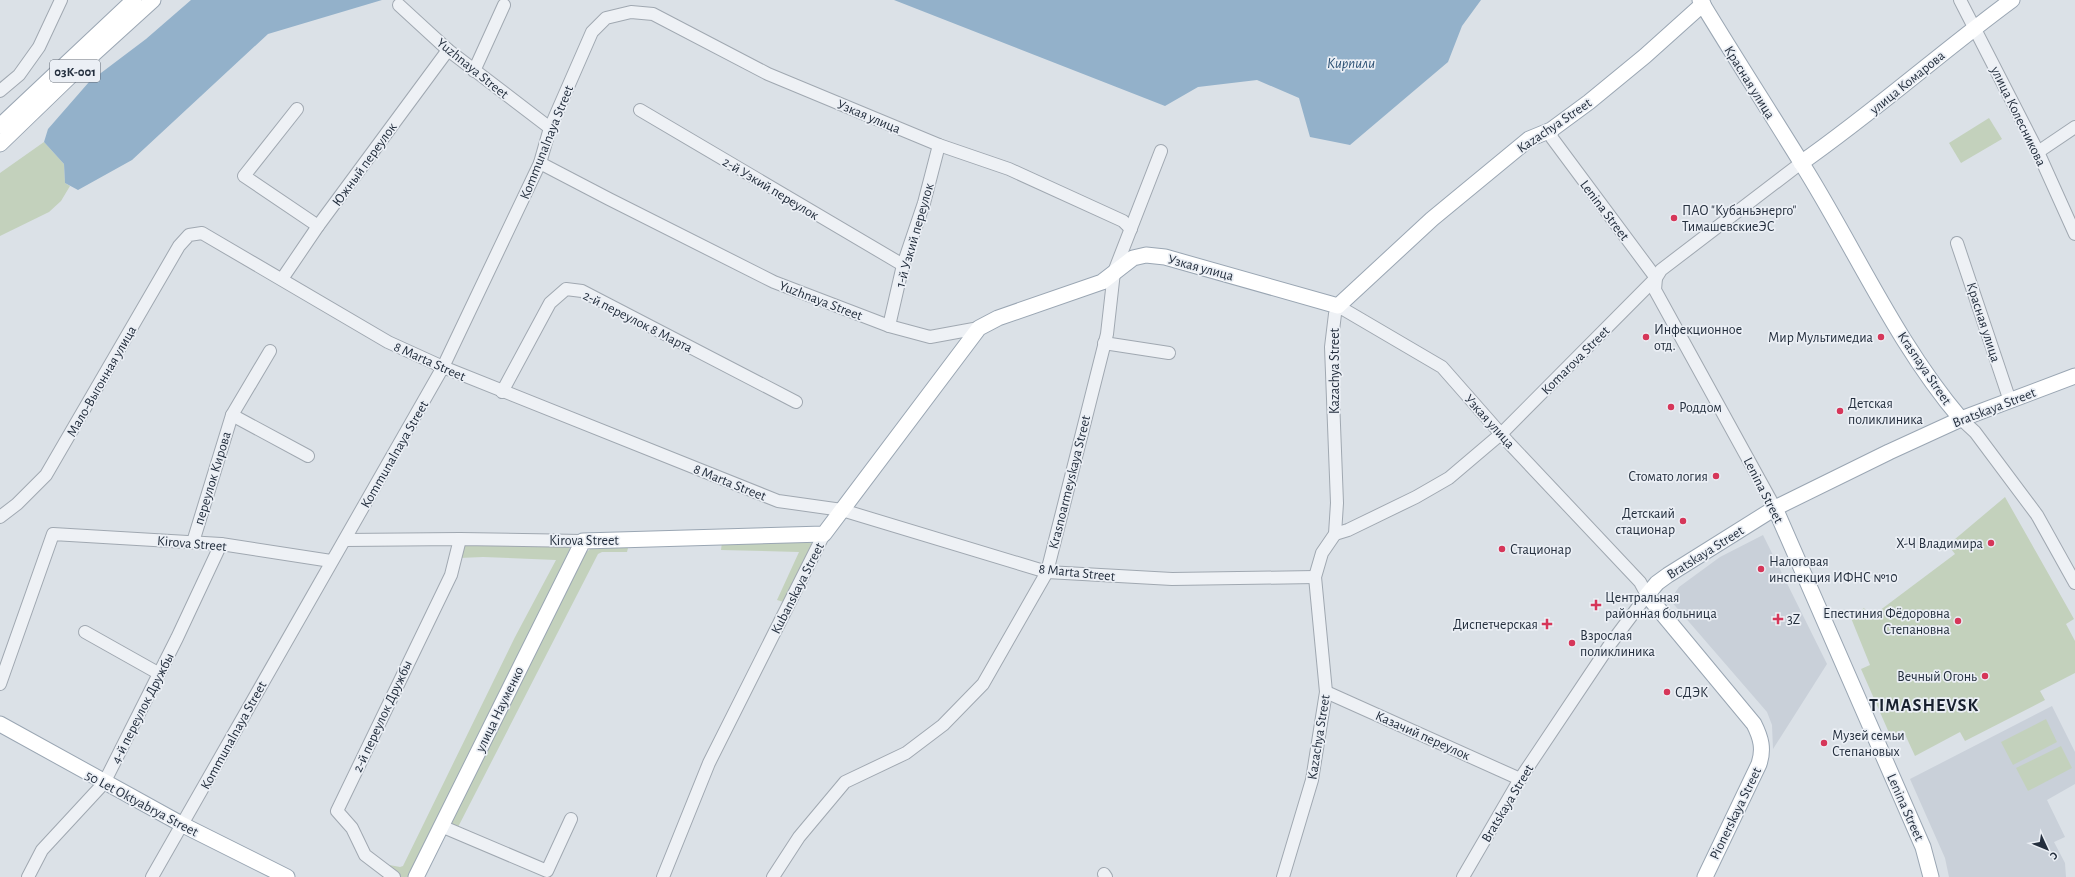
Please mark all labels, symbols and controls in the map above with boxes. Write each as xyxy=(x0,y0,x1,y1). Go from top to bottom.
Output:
street label: Yuzhnaya Street xyxy=(434,36,511,102)
street label: Красная улица xyxy=(1721,44,1777,122)
street label: улица Комарова xyxy=(1867,48,1948,118)
water label: Кирпили xyxy=(1327,56,1375,71)
road number: 03К-001 xyxy=(50,60,100,82)
street label: улица Колесникова xyxy=(1987,64,2049,169)
street label: Kommunalnaya Street xyxy=(518,83,576,201)
street label: Kazachya Street xyxy=(1515,96,1595,156)
street label: Узкая улица xyxy=(835,97,903,137)
street label: Южный переулок xyxy=(330,120,400,209)
street label: 2-й Узкий переулок xyxy=(720,155,821,223)
street label: Lenina Street xyxy=(1577,178,1632,244)
street label: 1-й Узкий переулок xyxy=(893,181,937,289)
place label: ПАО "Кубаньэнерго" ТимашевскиеЭС xyxy=(1682,204,1797,234)
marker: ПАО "Кубаньэнерго" ТимашевскиеЭС xyxy=(1669,213,1679,223)
street label: Узкая улица xyxy=(1166,252,1236,284)
street label: Yuzhnaya Street xyxy=(777,279,865,323)
street label: Красная улица xyxy=(1964,281,2003,364)
street label: 2-й переулок 8 Марта xyxy=(581,288,695,356)
street label: Мало-Выгонная улица xyxy=(64,323,140,439)
street label: Komarova Street xyxy=(1539,323,1613,398)
place label: Инфекционное отд. xyxy=(1654,323,1742,353)
street label: Kazachya Street xyxy=(1328,327,1342,414)
street label: Krasnaya Street xyxy=(1895,330,1954,408)
place label: Мир Мультимедиа xyxy=(1768,331,1874,345)
marker: Инфекционное отд. xyxy=(1641,332,1651,342)
marker: Мир Мультимедиа xyxy=(1876,332,1886,342)
street label: 8 Marta Street xyxy=(392,340,468,384)
street label: Bratskaya Street xyxy=(1951,385,2038,430)
street label: Узкая улица xyxy=(1461,392,1517,452)
place label: Детская поликлиника xyxy=(1848,397,1923,427)
street label: Kommunalnaya Street xyxy=(358,398,432,511)
place label: Роддом xyxy=(1679,401,1722,415)
marker: Роддом xyxy=(1666,402,1676,412)
marker: Детская поликлиника xyxy=(1835,406,1845,416)
street label: Krasnoarmeyskaya Street xyxy=(1047,413,1093,550)
street label: переулок Кирова xyxy=(192,429,234,527)
street label: Lenina Street xyxy=(1741,455,1786,526)
street label: 8 Marta Street xyxy=(691,462,768,504)
place label: Стомато логия xyxy=(1628,470,1708,484)
marker: Стомато логия xyxy=(1711,471,1721,481)
place label: Детскаий стационар xyxy=(1616,507,1675,537)
marker: Детскаий стационар xyxy=(1678,516,1688,526)
street label: Bratskaya Street xyxy=(1665,523,1747,582)
street label: Kirova Street xyxy=(157,534,228,554)
street label: Kirova Street xyxy=(549,534,619,548)
place label: Х-Ч Владимира xyxy=(1896,537,1984,551)
marker: Х-Ч Владимира xyxy=(1986,538,1996,548)
street label: Kubanskaya Street xyxy=(769,540,827,636)
place label: Стационар xyxy=(1510,543,1571,557)
marker: Стационар xyxy=(1497,544,1507,554)
place label: Налоговая инспекция ИФНС №10 xyxy=(1769,555,1898,585)
street label: 8 Marta Street xyxy=(1038,562,1116,584)
marker: Налоговая инспекция ИФНС №10 xyxy=(1756,564,1766,574)
place label: Центральная районная больница xyxy=(1605,591,1717,621)
marker: Центральная районная больница xyxy=(1590,599,1602,611)
place label: Епестиния Фёдоровна Степановна xyxy=(1823,607,1951,637)
marker: 3Z xyxy=(1772,613,1784,625)
place label: 3Z xyxy=(1787,613,1800,627)
marker: Епестиния Фёдоровна Степановна xyxy=(1953,616,1963,626)
place label: Диспетчерская xyxy=(1453,618,1538,632)
marker: Диспетчерская xyxy=(1541,618,1553,630)
place label: Взрослая поликлиника xyxy=(1580,629,1655,659)
marker: Взрослая поликлиника xyxy=(1567,638,1577,648)
street label: 4-й переулок Дружбы xyxy=(109,651,177,766)
street label: 2-й переулок Дружбы xyxy=(351,658,415,775)
street label: улица Науменко xyxy=(473,664,527,755)
place label: Вечный Огонь xyxy=(1897,670,1977,684)
marker: Вечный Огонь xyxy=(1980,671,1990,681)
street label: Kommunalnaya Street xyxy=(198,679,270,792)
place label: СДЭК xyxy=(1675,686,1708,700)
marker: СДЭК xyxy=(1662,687,1672,697)
street label: Kazachya Street xyxy=(1305,693,1333,781)
district label: TIMASHEVSK xyxy=(1869,697,1979,715)
street label: Казачий переулок xyxy=(1373,709,1473,763)
place label: Музей семьи Степановых xyxy=(1832,729,1905,759)
marker: Музей семьи Степановых xyxy=(1819,738,1829,748)
street label: Bratskaya Street xyxy=(1479,762,1537,845)
street label: Pionerskaya Street xyxy=(1708,765,1764,862)
street label: 50 Let Oktyabrya Street xyxy=(83,768,201,840)
street label: Lenina Street xyxy=(1884,772,1926,843)
north arrow xyxy=(2027,829,2067,869)
text: С xyxy=(2048,850,2060,862)

